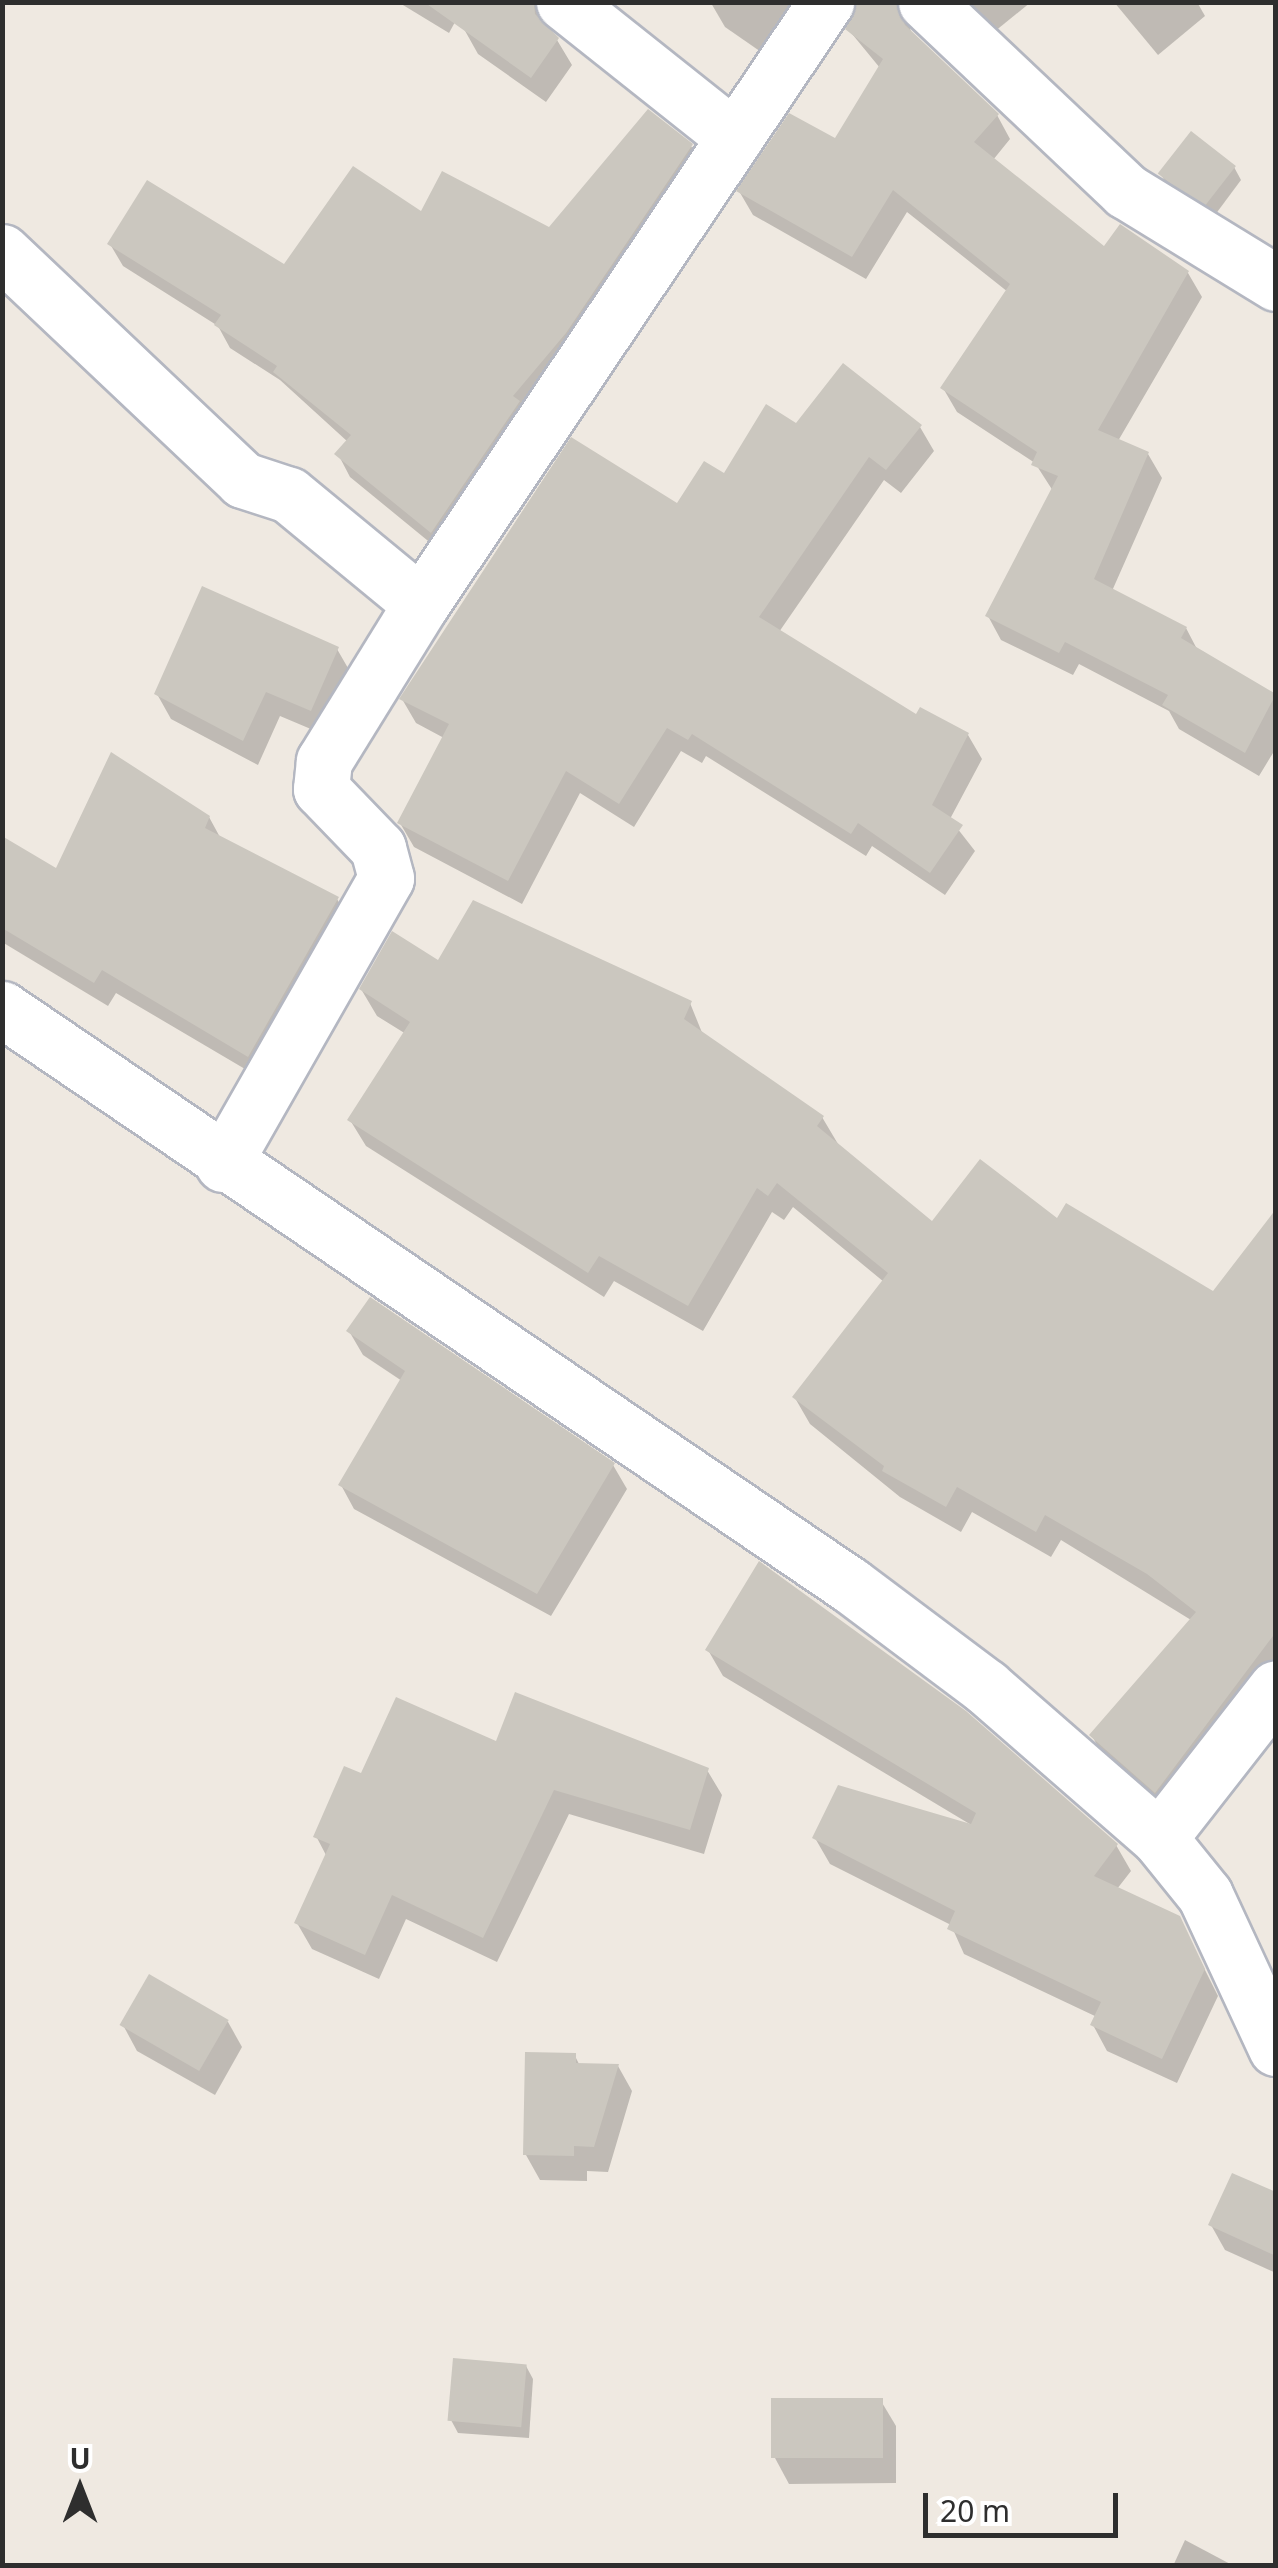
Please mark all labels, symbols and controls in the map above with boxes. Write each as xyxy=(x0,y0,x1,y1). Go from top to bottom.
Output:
north arrow xyxy=(30,2438,130,2538)
text: U xyxy=(69,2439,91,2477)
scale bar xyxy=(928,2473,1123,2535)
text: 20 m xyxy=(940,2490,1010,2531)

